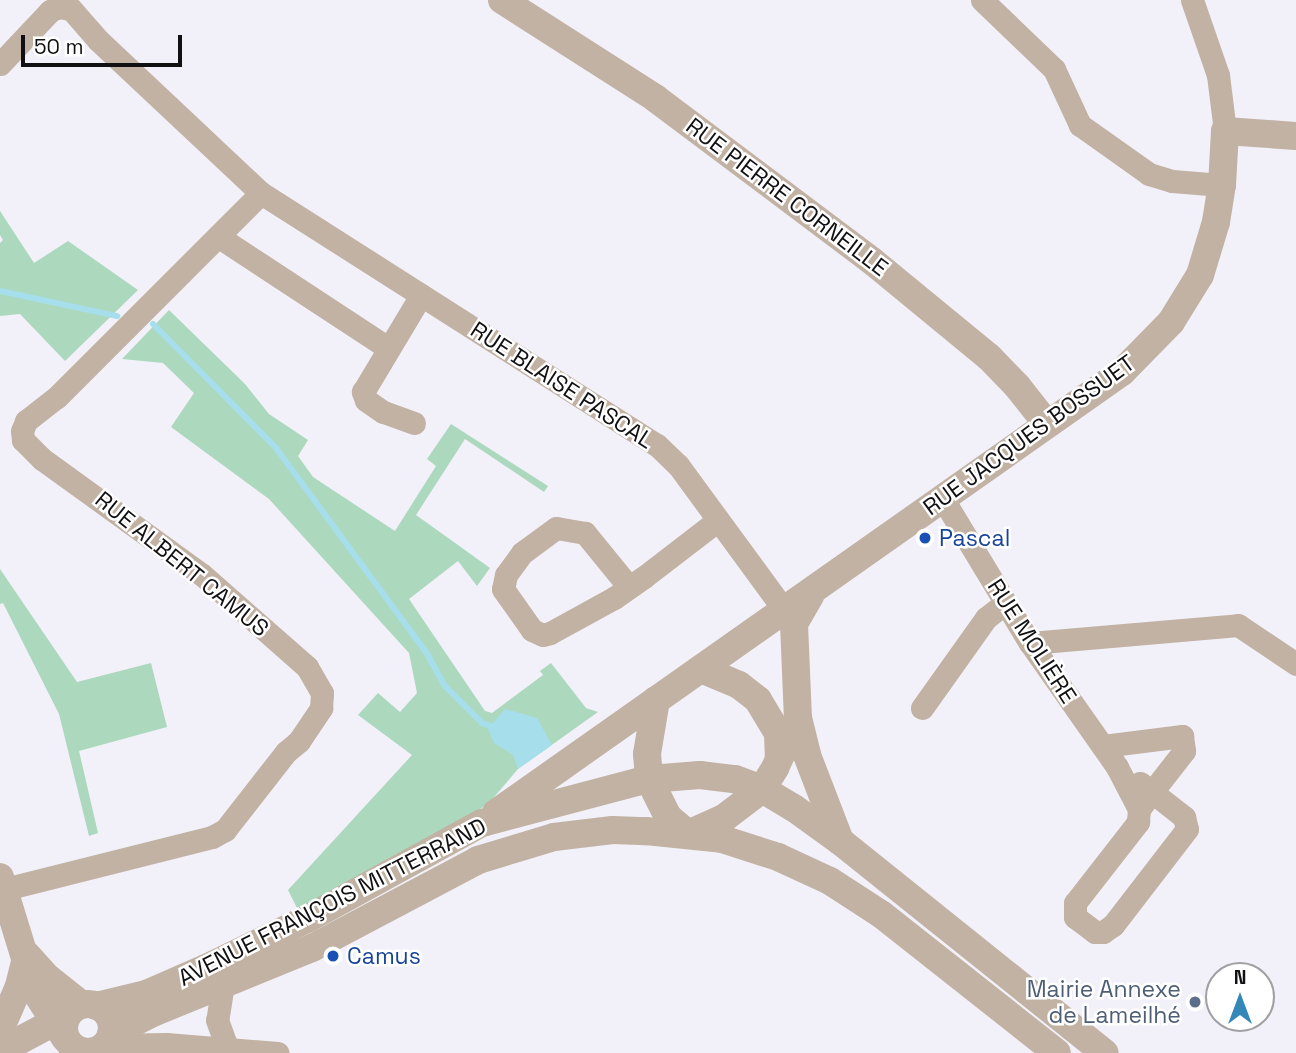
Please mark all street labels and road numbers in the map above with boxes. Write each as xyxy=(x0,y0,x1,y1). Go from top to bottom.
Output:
street label: RUE PIERRE CORNEILLE xyxy=(681,112,893,282)
street label: RUE BLAISE PASCAL xyxy=(465,316,659,454)
street label: RUE JACQUES BOSSUET xyxy=(918,349,1140,521)
street label: RUE ALBERT CAMUS xyxy=(89,485,275,643)
street label: RUE MOLIÈRE xyxy=(982,574,1082,708)
street label: AVENUE FRANÇOIS MITTERRAND xyxy=(173,812,491,992)

